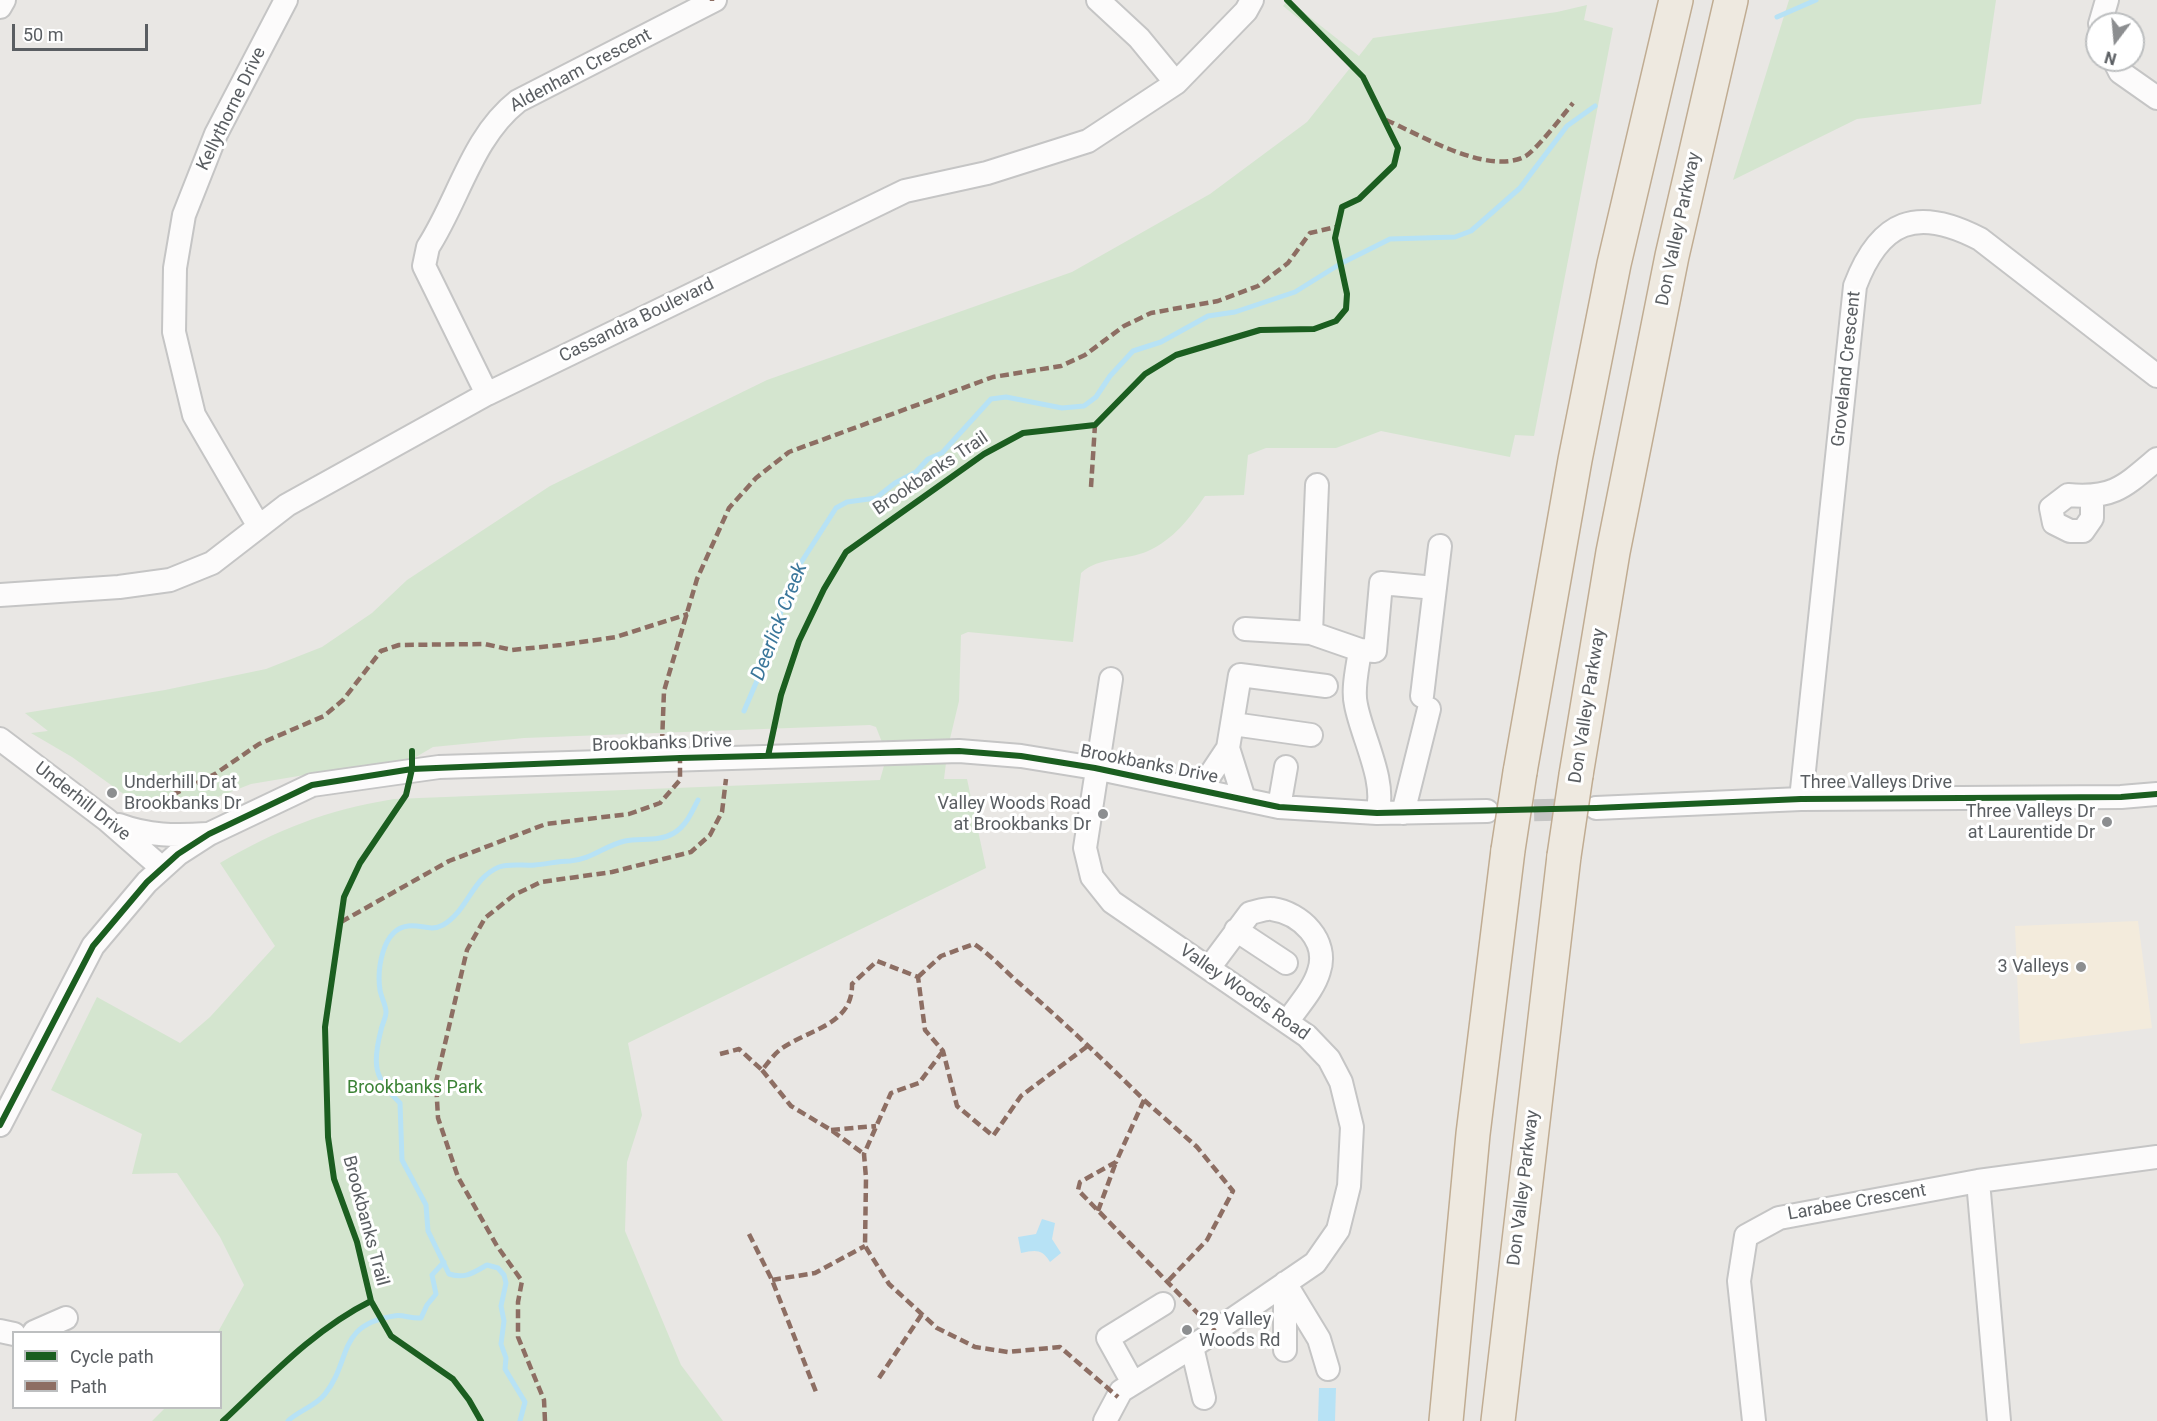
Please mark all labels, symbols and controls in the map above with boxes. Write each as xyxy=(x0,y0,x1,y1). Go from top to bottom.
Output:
scale bar xyxy=(15,12,152,50)
north arrow xyxy=(2085,12,2145,72)
text: 50 m xyxy=(23,24,63,45)
street label: Aldenham Crescent xyxy=(507,25,655,117)
street label: Kellythorne Drive xyxy=(193,44,271,174)
text: N xyxy=(2102,47,2119,69)
street label: Don Valley Parkway xyxy=(1652,150,1706,308)
street label: Cassandra Boulevard xyxy=(556,274,718,368)
street label: Groveland Crescent xyxy=(1828,290,1866,448)
street label: Brookbanks Trail xyxy=(869,428,993,520)
water label: Deerlick Creek xyxy=(747,560,813,684)
street label: Don Valley Parkway xyxy=(1565,627,1611,785)
street label: Brookbanks Drive xyxy=(592,731,732,757)
street label: Brookbanks Drive xyxy=(1078,741,1220,789)
street label: Underhill Drive xyxy=(30,758,134,846)
place label: Underhill Dr at Brookbanks Dr xyxy=(124,772,241,814)
street label: Three Valleys Drive xyxy=(1800,772,1952,794)
marker: Underhill Dr at Brookbanks Dr xyxy=(105,786,119,800)
place label: Valley Woods Road at Brookbanks Dr xyxy=(938,793,1091,836)
place label: Three Valleys Dr at Laurentide Dr xyxy=(1966,801,2095,844)
marker: Valley Woods Road at Brookbanks Dr xyxy=(1096,807,1110,821)
marker: Three Valleys Dr at Laurentide Dr xyxy=(2100,815,2114,829)
street label: Valley Woods Road xyxy=(1175,940,1313,1046)
place label: 3 Valleys xyxy=(1998,956,2069,978)
marker: 3 Valleys xyxy=(2074,960,2088,974)
park label: Brookbanks Park xyxy=(347,1077,483,1099)
street label: Don Valley Parkway xyxy=(1504,1109,1544,1267)
street label: Brookbanks Trail xyxy=(337,1154,393,1288)
street label: Larabee Crescent xyxy=(1786,1180,1928,1226)
place label: 29 Valley Woods Rd xyxy=(1199,1309,1280,1352)
marker: 29 Valley Woods Rd xyxy=(1180,1323,1194,1337)
legend xyxy=(12,1331,222,1409)
text: Cycle path xyxy=(70,1346,154,1367)
text: Path xyxy=(70,1376,107,1397)

